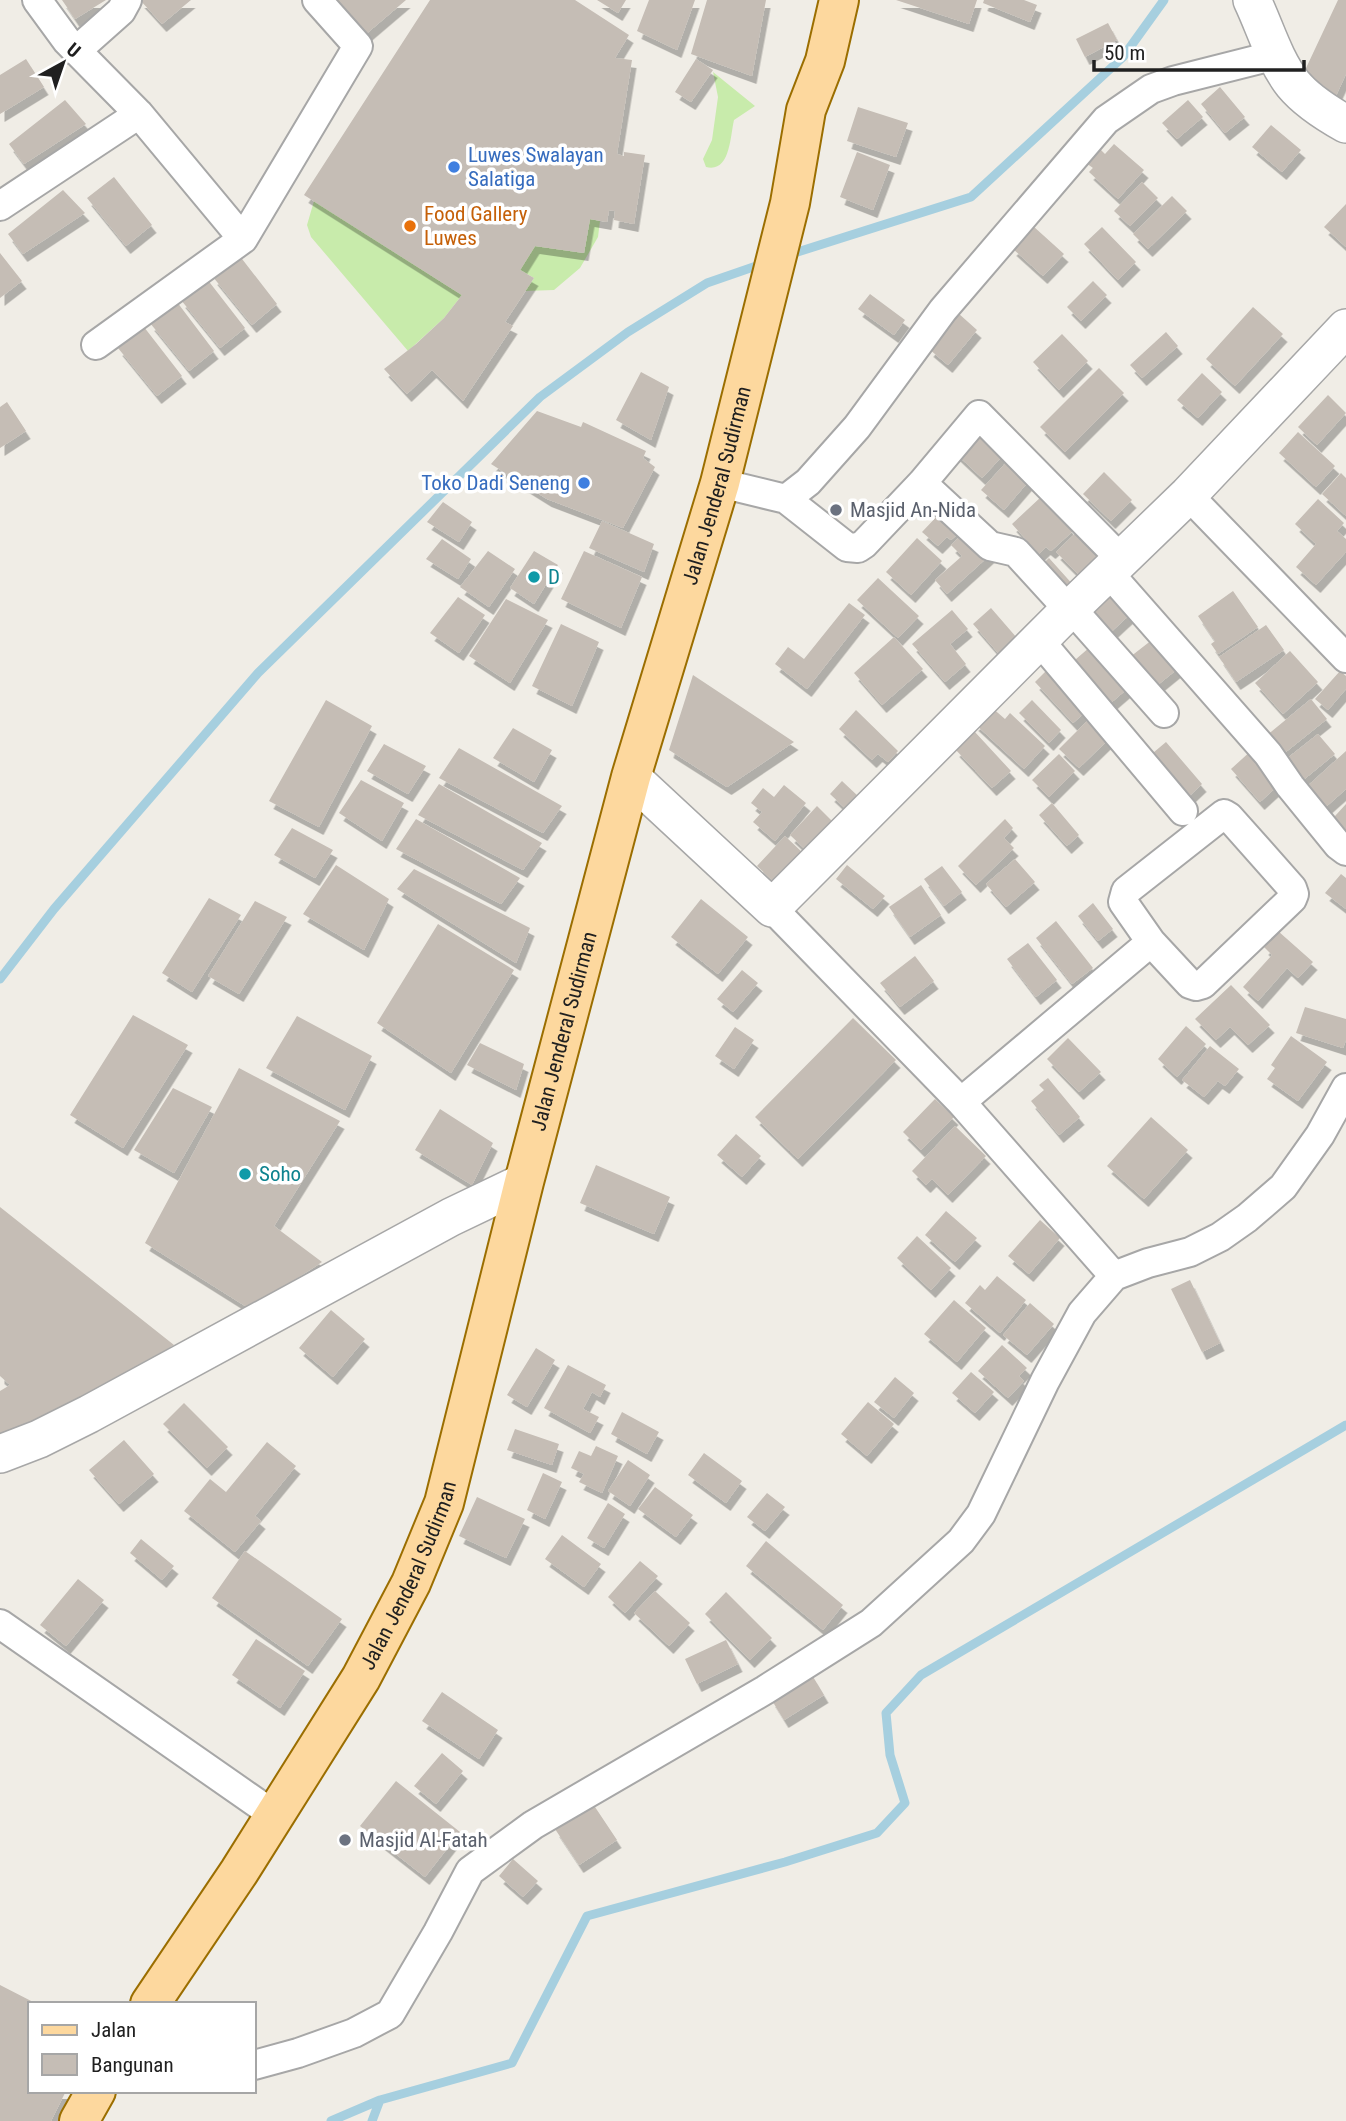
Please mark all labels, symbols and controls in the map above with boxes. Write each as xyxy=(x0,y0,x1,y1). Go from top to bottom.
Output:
north arrow xyxy=(28,28,98,98)
scale bar xyxy=(1094,28,1304,72)
text: U xyxy=(62,38,85,63)
text: 50 m xyxy=(1104,41,1145,65)
place label: Luwes Swalayan Salatiga xyxy=(468,143,604,191)
marker: Luwes Swalayan Salatiga xyxy=(446,159,462,175)
place label: Food Gallery Luwes xyxy=(424,202,528,250)
marker: Food Gallery Luwes xyxy=(402,218,418,234)
street label: Jalan Jenderal Sudirman xyxy=(678,384,756,588)
place label: Toko Dadi Seneng xyxy=(421,471,570,495)
marker: Toko Dadi Seneng xyxy=(576,475,592,491)
place label: Masjid An-Nida xyxy=(850,498,976,522)
marker: Masjid An-Nida xyxy=(828,502,844,518)
place label: D xyxy=(548,565,560,589)
marker: D xyxy=(526,569,542,585)
street label: Jalan Jenderal Sudirman xyxy=(526,929,602,1133)
place label: Soho xyxy=(259,1162,301,1186)
marker: Soho xyxy=(237,1166,253,1182)
street label: Jalan Jenderal Sudirman xyxy=(356,1479,461,1674)
place label: Masjid Al-Fatah xyxy=(359,1828,488,1852)
marker: Masjid Al-Fatah xyxy=(337,1832,353,1848)
legend xyxy=(28,2002,256,2093)
text: Jalan xyxy=(91,2018,136,2042)
text: Bangunan xyxy=(91,2053,174,2077)

